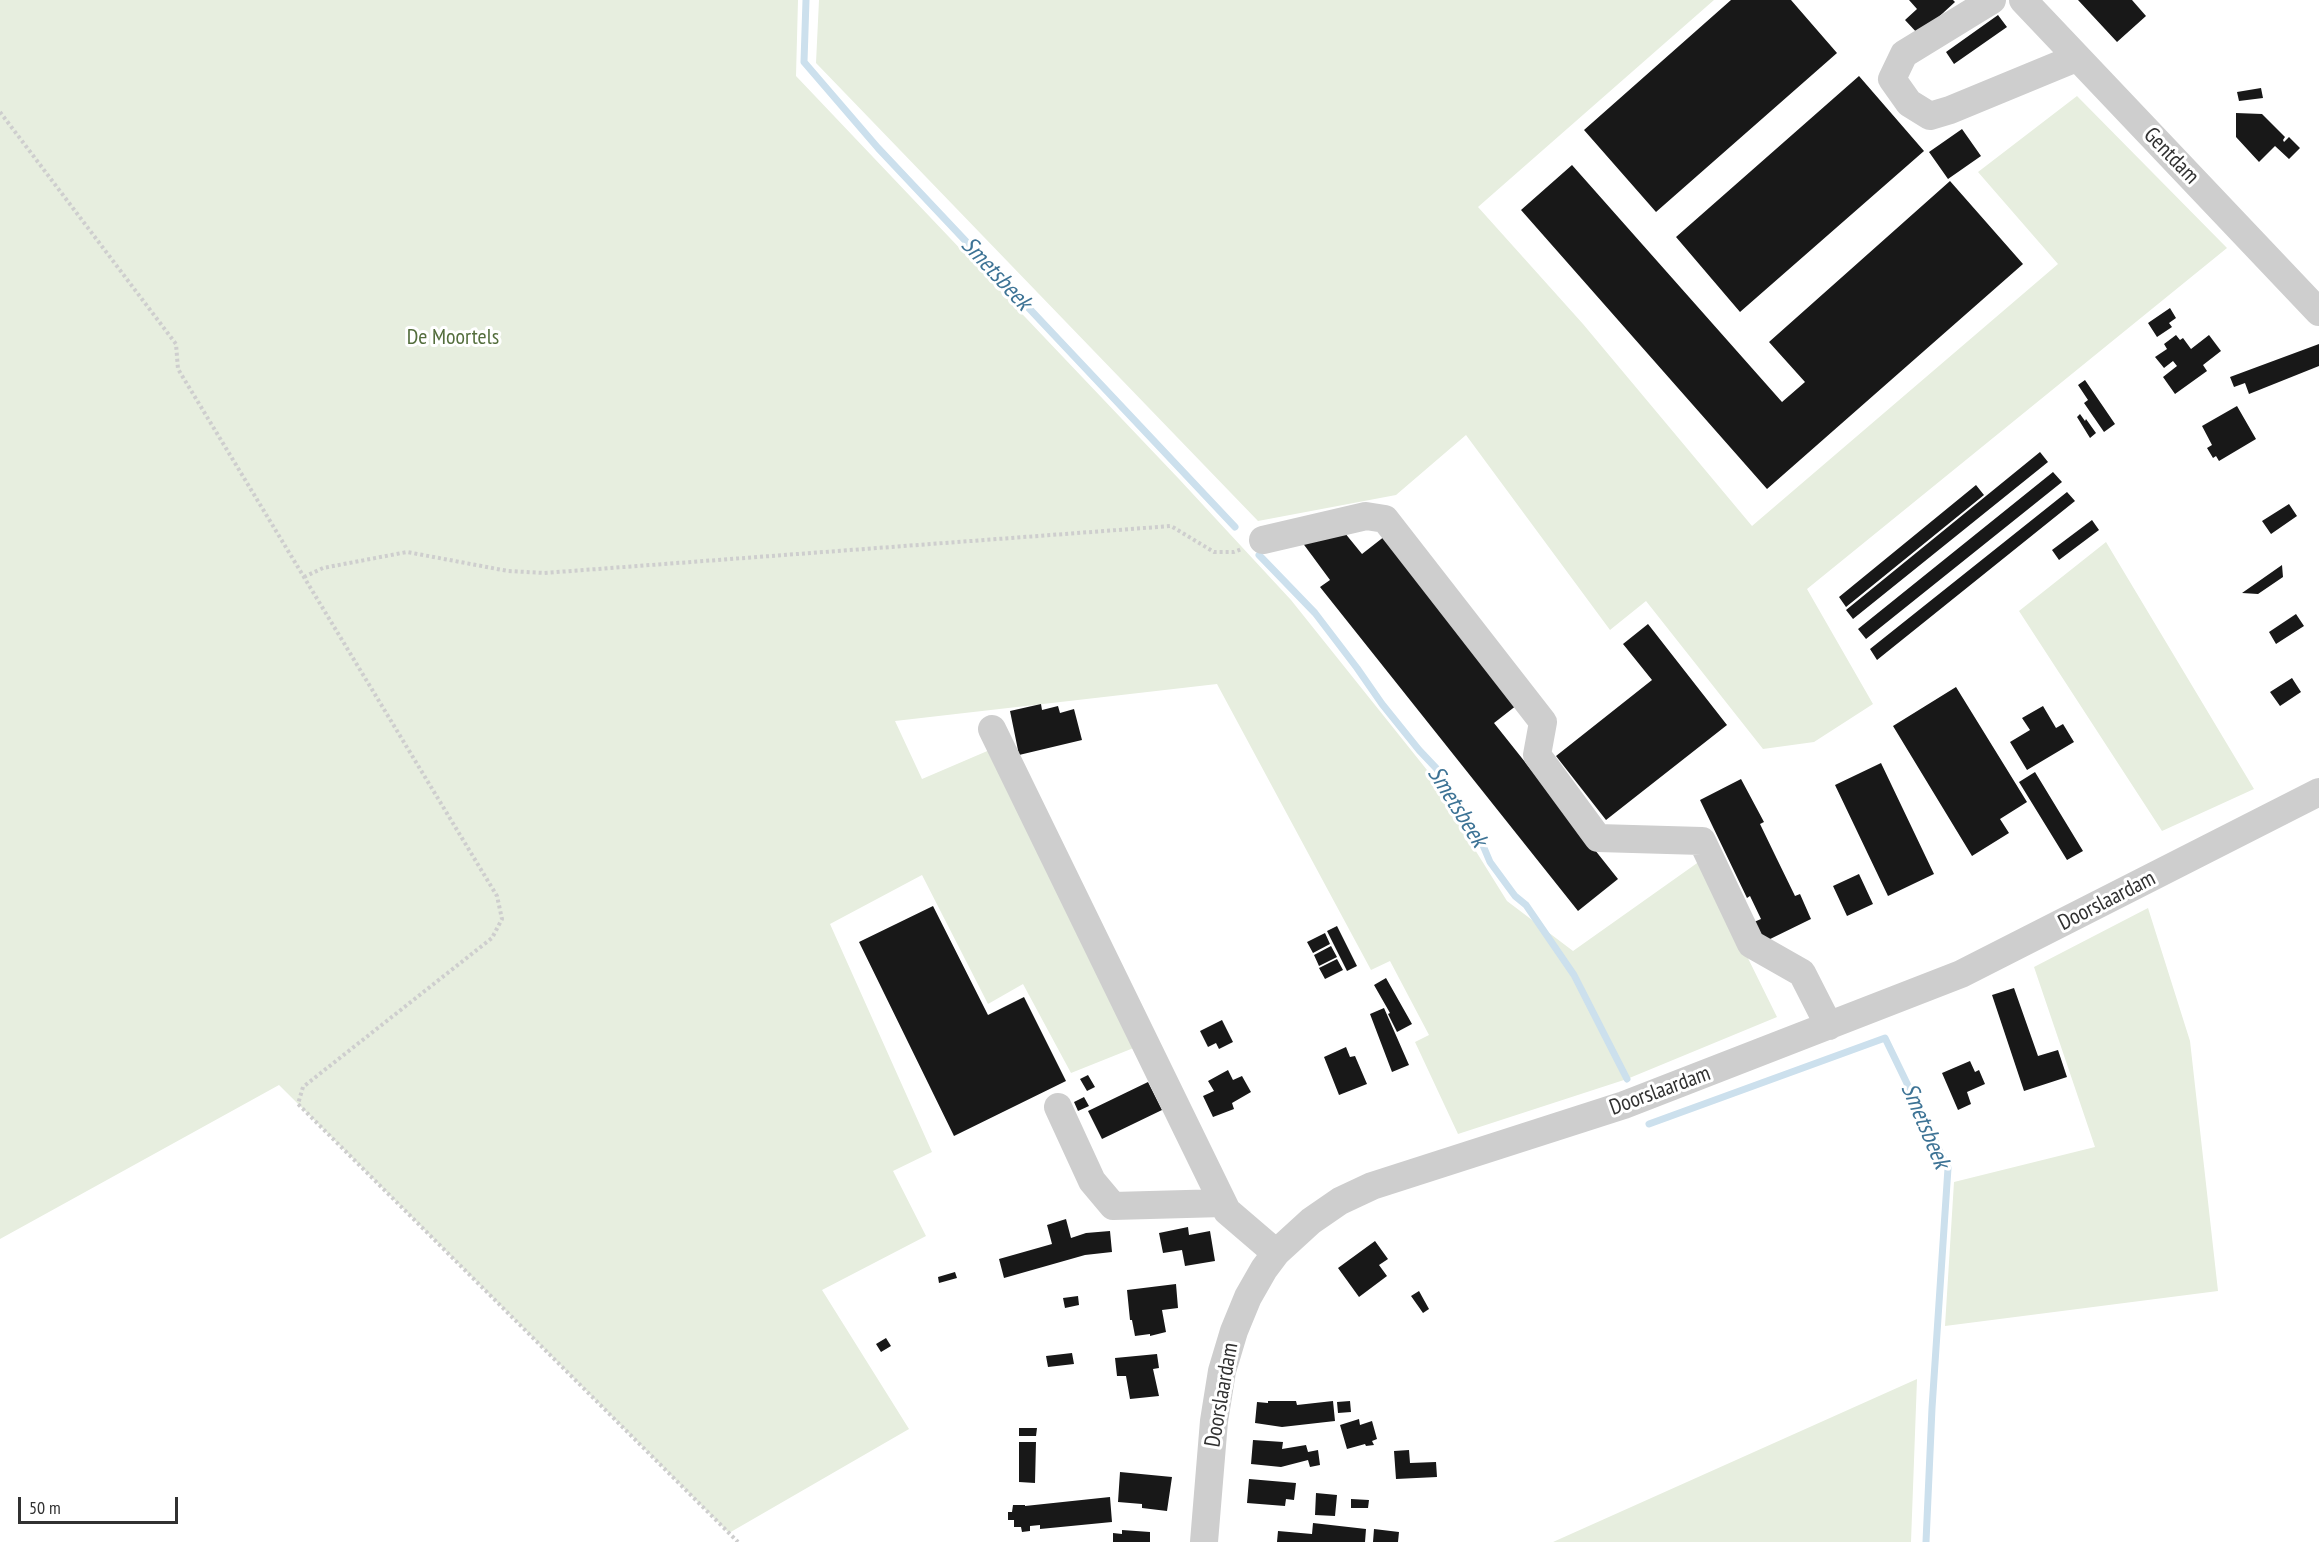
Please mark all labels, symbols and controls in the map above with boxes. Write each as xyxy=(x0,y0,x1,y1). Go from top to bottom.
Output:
street label: Gentdam xyxy=(2138,122,2204,190)
water label: Smetsbeek xyxy=(955,231,1037,317)
park label: De Moortels xyxy=(407,325,499,351)
water label: Smetsbeek xyxy=(1421,761,1493,853)
street label: Doorslaardam xyxy=(2054,865,2160,937)
street label: Doorslaardam xyxy=(1606,1061,1714,1121)
water label: Smetsbeek xyxy=(1894,1079,1956,1173)
street label: Doorslaardam xyxy=(1200,1341,1244,1449)
scale bar xyxy=(21,1485,182,1523)
text: 50 m xyxy=(29,1496,61,1519)

